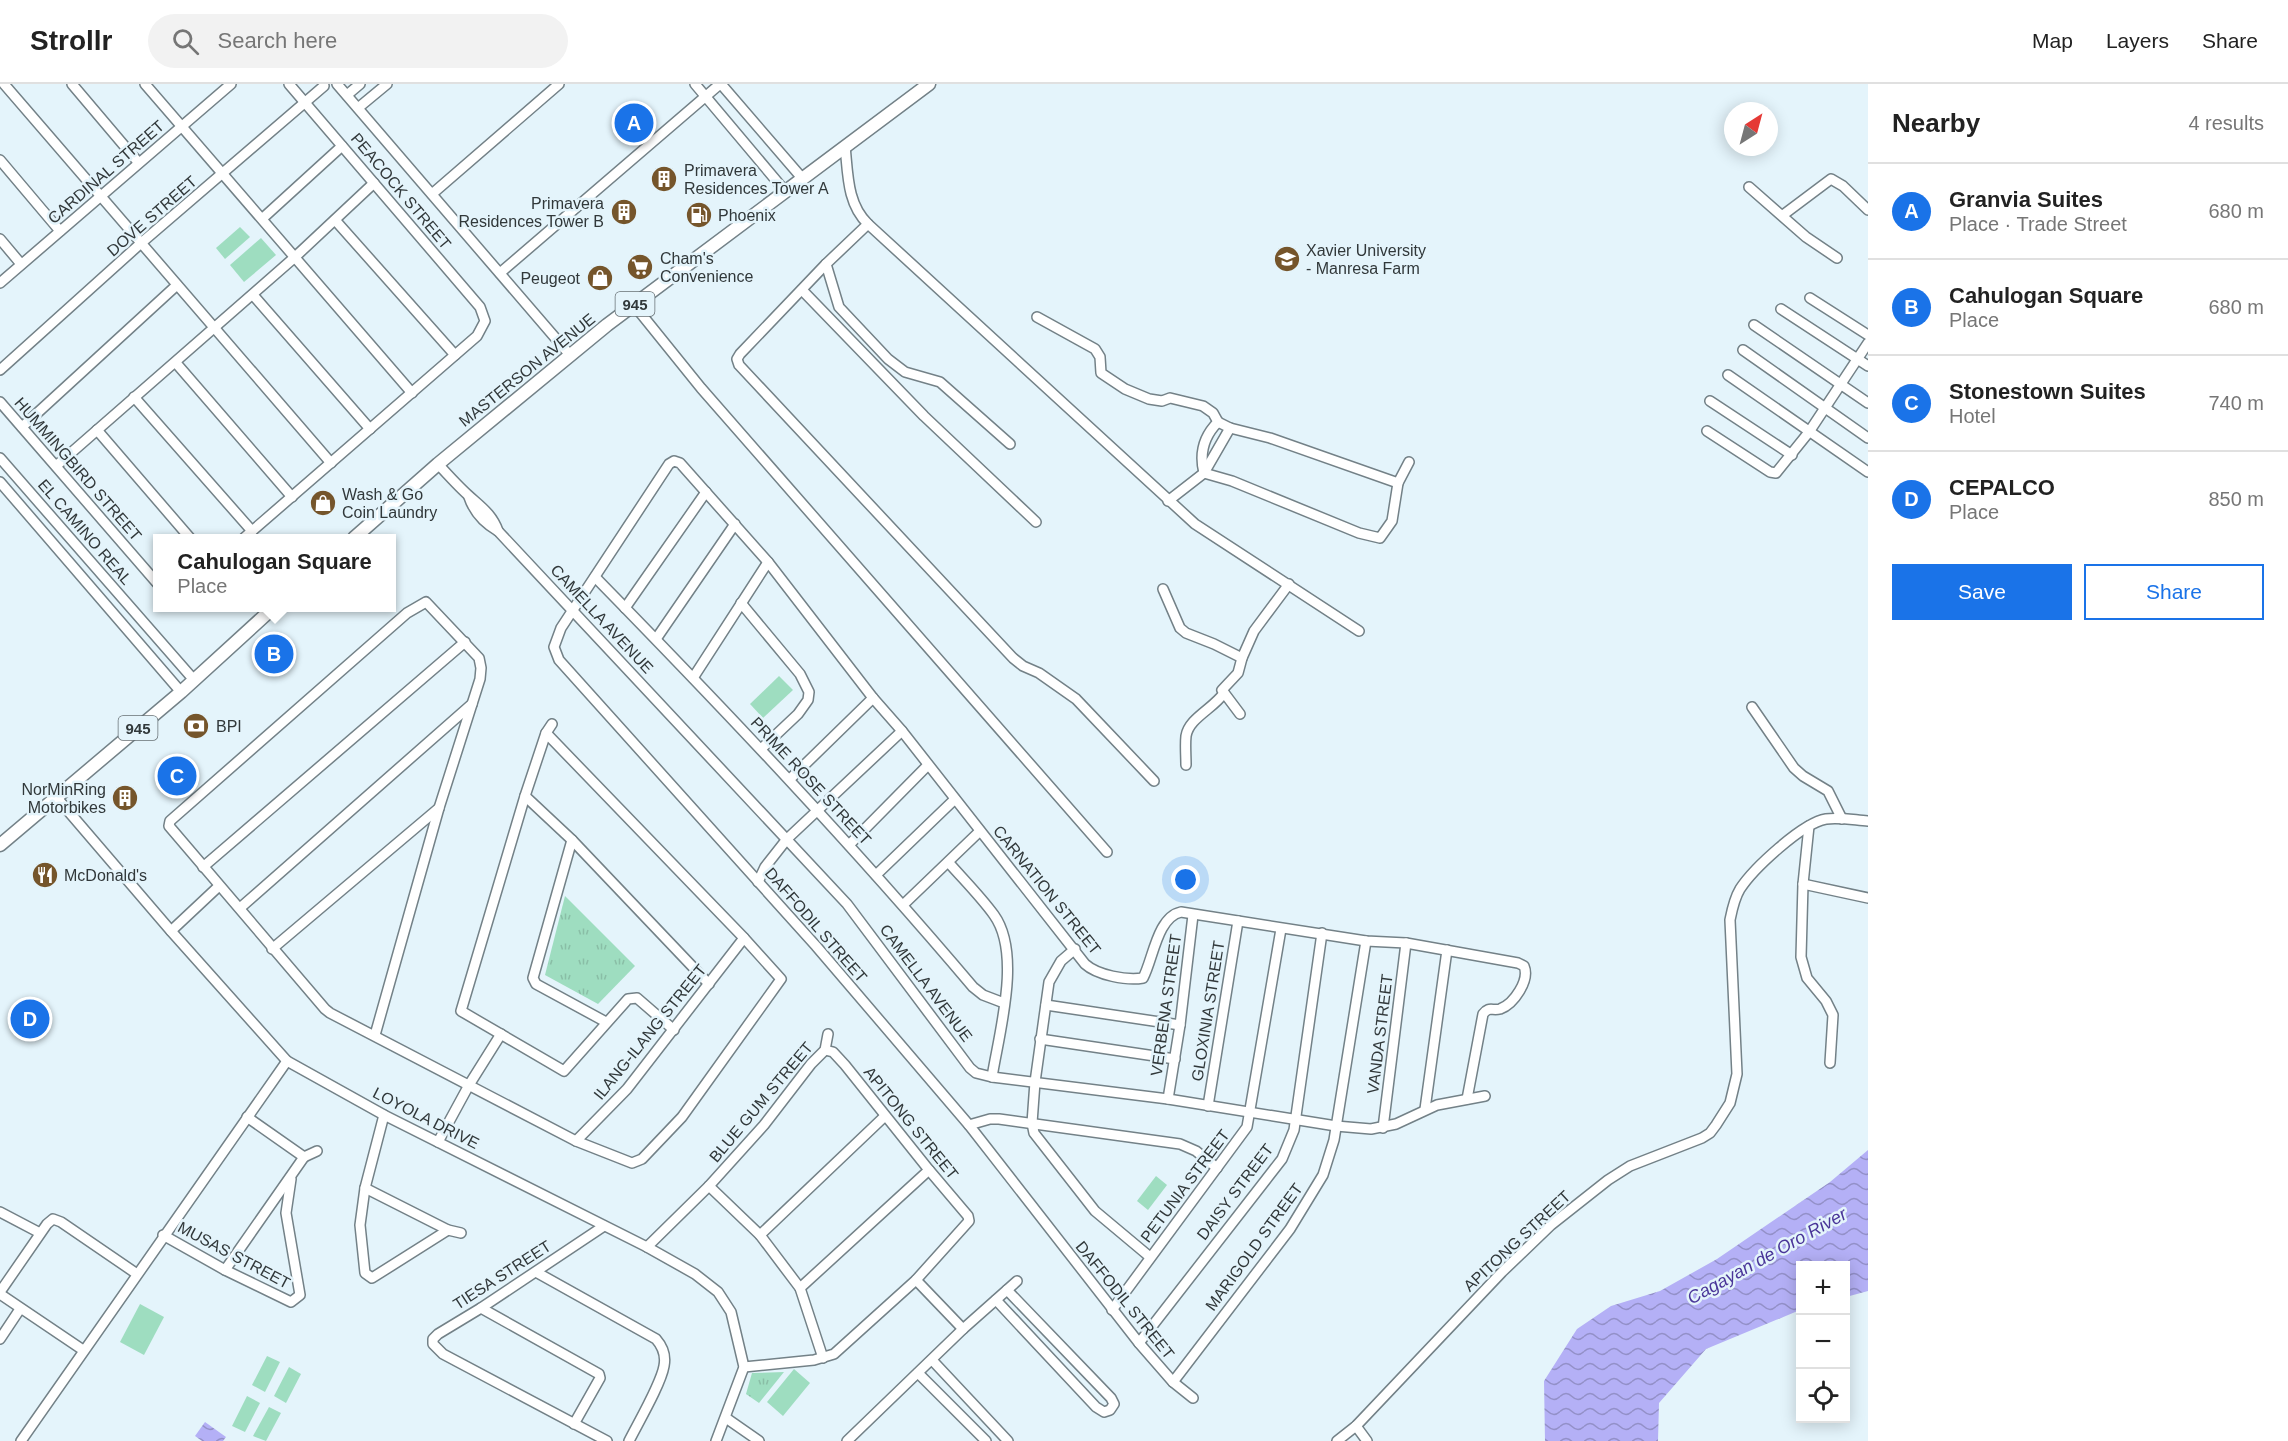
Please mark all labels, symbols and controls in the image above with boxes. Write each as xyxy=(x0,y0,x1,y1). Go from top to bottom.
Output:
search box xyxy=(148,14,568,68)
text: Strollr xyxy=(30,25,112,56)
icon: search xyxy=(169,25,202,58)
text: Search here xyxy=(217,28,337,53)
text: Map xyxy=(2032,29,2073,52)
text: Layers xyxy=(2106,29,2169,52)
text: Share xyxy=(2202,29,2258,52)
pin: A xyxy=(614,100,654,146)
north arrow xyxy=(1724,102,1778,156)
text: Nearby xyxy=(1892,108,1980,138)
text: 4 results xyxy=(2188,112,2264,134)
street label: CARDINAL STREET xyxy=(45,117,168,227)
street label: PEACOCK STREET xyxy=(348,130,455,252)
place label: Primavera Residences Tower A xyxy=(684,162,829,197)
building icon: Primavera Residences Tower A xyxy=(649,164,679,194)
street label: DOVE STREET xyxy=(104,172,200,259)
text: Granvia Suites xyxy=(1949,187,2103,212)
place label: Primavera Residences Tower B xyxy=(458,195,604,230)
building icon: Primavera Residences Tower B xyxy=(609,197,639,227)
fuel station icon: Phoenix xyxy=(684,200,714,230)
text: A xyxy=(1904,200,1919,222)
text: 680 m xyxy=(2208,200,2264,222)
place label: Phoenix xyxy=(718,207,776,224)
text: Place · Trade Street xyxy=(1949,213,2127,235)
place label: Xavier University - Manresa Farm xyxy=(1306,242,1426,277)
school or university icon: Xavier University - Manresa Farm xyxy=(1272,244,1302,274)
place label: Cham's Convenience xyxy=(660,250,754,285)
supermarket icon: Cham's Convenience xyxy=(625,252,655,282)
shop icon: Peugeot xyxy=(585,263,615,293)
place label: Peugeot xyxy=(520,270,581,287)
text: Cahulogan Square xyxy=(1949,283,2143,308)
road number: 945 xyxy=(616,292,654,316)
text: B xyxy=(1904,296,1919,318)
text: 680 m xyxy=(2208,296,2264,318)
text: Place xyxy=(1949,309,1999,331)
street label: MASTERSON AVENUE xyxy=(456,310,598,430)
text: Stonestown Suites xyxy=(1949,379,2146,404)
text: C xyxy=(1904,392,1919,414)
text: 740 m xyxy=(2208,392,2264,414)
street label: HUMMINGBIRD STREET xyxy=(11,394,145,544)
text: Hotel xyxy=(1949,405,1996,427)
text: CEPALCO xyxy=(1949,475,2055,500)
street label: EL CAMINO REAL xyxy=(35,476,135,588)
place label: Wash & Go Coin Laundry xyxy=(342,486,437,521)
shop icon: Wash & Go Coin Laundry xyxy=(308,488,338,518)
text: D xyxy=(1904,488,1919,510)
text: 850 m xyxy=(2208,488,2264,510)
text: Place xyxy=(1949,501,1999,523)
popup xyxy=(153,534,396,612)
text: Cahulogan Square xyxy=(177,549,372,574)
street label: CAMELLA AVENUE xyxy=(547,561,657,677)
button: Save xyxy=(1892,564,2072,620)
button: Share xyxy=(2084,564,2264,620)
text: Place xyxy=(177,575,227,597)
pin: B xyxy=(254,632,294,676)
bank icon: BPI xyxy=(181,711,211,741)
street label: PRIME ROSE STREET xyxy=(747,714,875,848)
road number: 945 xyxy=(118,716,158,740)
place label: BPI xyxy=(216,718,242,735)
pin: C xyxy=(158,754,196,798)
place label: NorMinRing Motorbikes xyxy=(22,781,106,816)
building icon: NorMinRing Motorbikes xyxy=(110,783,140,813)
street label: CARNATION STREET xyxy=(990,822,1104,958)
restaurant icon: McDonald's xyxy=(30,860,60,890)
street label: DAFFODIL STREET xyxy=(762,864,870,986)
your location xyxy=(1171,865,1200,894)
place label: McDonald's xyxy=(64,867,147,884)
street label: CAMELLA AVENUE xyxy=(876,921,976,1045)
street label: VERBENA STREET xyxy=(1148,933,1184,1077)
street label: GLOXINIA STREET xyxy=(1188,939,1228,1083)
street label: ILANG-ILANG STREET xyxy=(590,961,710,1103)
street label: VANDA STREET xyxy=(1364,973,1396,1095)
pin: D xyxy=(10,996,50,1042)
street label: BLUE GUM STREET xyxy=(706,1038,816,1165)
street label: APITONG STREET xyxy=(861,1064,962,1183)
street label: LOYOLA DRIVE xyxy=(370,1084,482,1152)
street label: PETUNIA STREET xyxy=(1137,1126,1233,1245)
street label: DAISY STREET xyxy=(1194,1141,1277,1243)
street label: MARIGOLD STREET xyxy=(1202,1180,1306,1314)
street label: APITONG STREET xyxy=(1460,1187,1574,1295)
water label: Cagayan de Oro River xyxy=(1684,1203,1851,1308)
street label: MUSAS STREET xyxy=(175,1218,293,1292)
street label: TIESA STREET xyxy=(450,1237,554,1313)
street label: DAFFODIL STREET xyxy=(1072,1238,1178,1362)
map controls xyxy=(1796,1261,1850,1423)
button: + xyxy=(1796,1261,1850,1315)
button: − xyxy=(1796,1315,1850,1369)
button: locate xyxy=(1796,1369,1850,1423)

